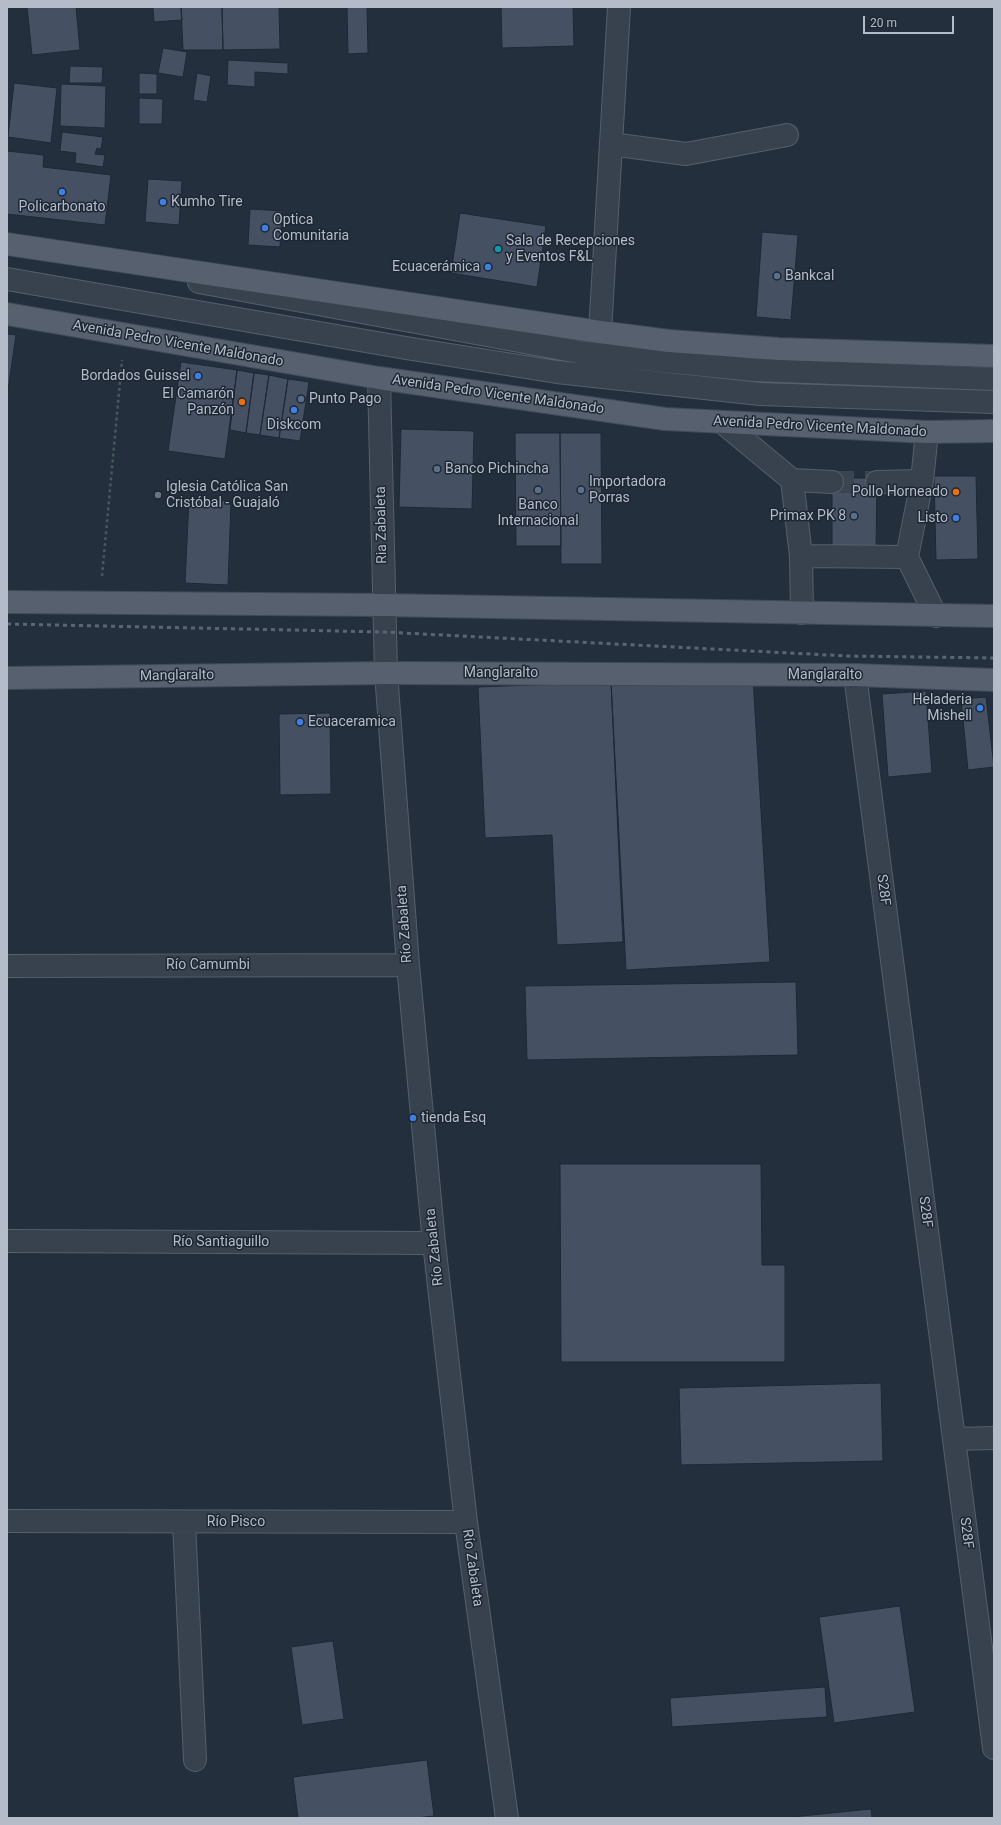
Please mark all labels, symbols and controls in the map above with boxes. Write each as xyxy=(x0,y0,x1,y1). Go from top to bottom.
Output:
scale bar xyxy=(865,8,956,34)
text: 20 m xyxy=(870,16,897,30)
marker: Policarbonato xyxy=(57,187,67,197)
place label: Kumho Tire xyxy=(171,194,243,210)
marker: Kumho Tire xyxy=(158,197,168,207)
place label: Policarbonato xyxy=(19,199,105,215)
place label: Optica Comunitaria xyxy=(273,212,349,244)
marker: Optica Comunitaria xyxy=(260,223,270,233)
place label: Sala de Recepciones y Eventos F&L xyxy=(506,233,635,266)
marker: Sala de Recepciones y Eventos F&L xyxy=(493,244,503,254)
place label: Ecuacerámica xyxy=(392,259,480,275)
marker: Ecuacerámica xyxy=(483,262,493,272)
place label: Bankcal xyxy=(785,268,834,284)
marker: Bankcal xyxy=(772,271,782,281)
street label: Avenida Pedro Vicente Maldonado xyxy=(71,317,285,371)
place label: Bordados Guissel xyxy=(81,368,190,384)
marker: Bordados Guissel xyxy=(193,371,203,381)
street label: Avenida Pedro Vicente Maldonado xyxy=(391,372,605,418)
place label: El Camarón Panzón xyxy=(162,386,234,418)
place label: Punto Pago xyxy=(309,391,381,407)
marker: Punto Pago xyxy=(296,394,306,404)
marker: El Camarón Panzón xyxy=(237,397,247,407)
marker: Diskcom xyxy=(289,405,299,415)
street label: Avenida Pedro Vicente Maldonado xyxy=(713,413,927,441)
place label: Diskcom xyxy=(267,417,321,433)
place label: Banco Pichincha xyxy=(445,461,549,477)
marker: Banco Pichincha xyxy=(432,464,442,474)
place label: Importadora Porras xyxy=(589,474,666,506)
place label: Iglesia Católica San Cristóbal - Guajaló xyxy=(166,479,288,512)
place label: Pollo Horneado xyxy=(852,484,948,500)
marker: Banco Internacional xyxy=(533,485,543,495)
marker: Importadora Porras xyxy=(576,485,586,495)
street label: Ria Zabaleta xyxy=(373,486,391,564)
marker: Pollo Horneado xyxy=(951,487,961,497)
marker: Iglesia Católica San Cristóbal - Guajaló xyxy=(153,490,163,500)
place label: Banco Internacional xyxy=(497,497,579,530)
place label: Primax PK 8 xyxy=(770,508,846,524)
place label: Listo xyxy=(917,510,948,526)
marker: Primax PK 8 xyxy=(849,511,859,521)
marker: Listo xyxy=(951,513,961,523)
street label: Manglaralto xyxy=(464,665,538,681)
street label: Manglaralto xyxy=(140,667,214,685)
street label: Manglaralto xyxy=(788,667,862,683)
place label: Heladeria Mishell xyxy=(912,692,972,724)
marker: Heladeria Mishell xyxy=(975,703,985,713)
place label: Ecuaceramica xyxy=(308,714,396,730)
marker: Ecuaceramica xyxy=(295,717,305,727)
street label: S28F xyxy=(873,873,893,907)
street label: Río Zabaleta xyxy=(394,884,416,964)
street label: Río Camumbi xyxy=(166,957,250,973)
place label: tienda Esq xyxy=(421,1110,486,1126)
marker: tienda Esq xyxy=(408,1113,418,1123)
street label: S28F xyxy=(915,1195,935,1229)
street label: Río Zabaleta xyxy=(423,1207,447,1287)
street label: Río Santiaguillo xyxy=(173,1234,269,1250)
street label: Río Pisco xyxy=(207,1514,265,1530)
street label: S28F xyxy=(956,1516,976,1550)
street label: Río Zabaleta xyxy=(458,1528,486,1608)

